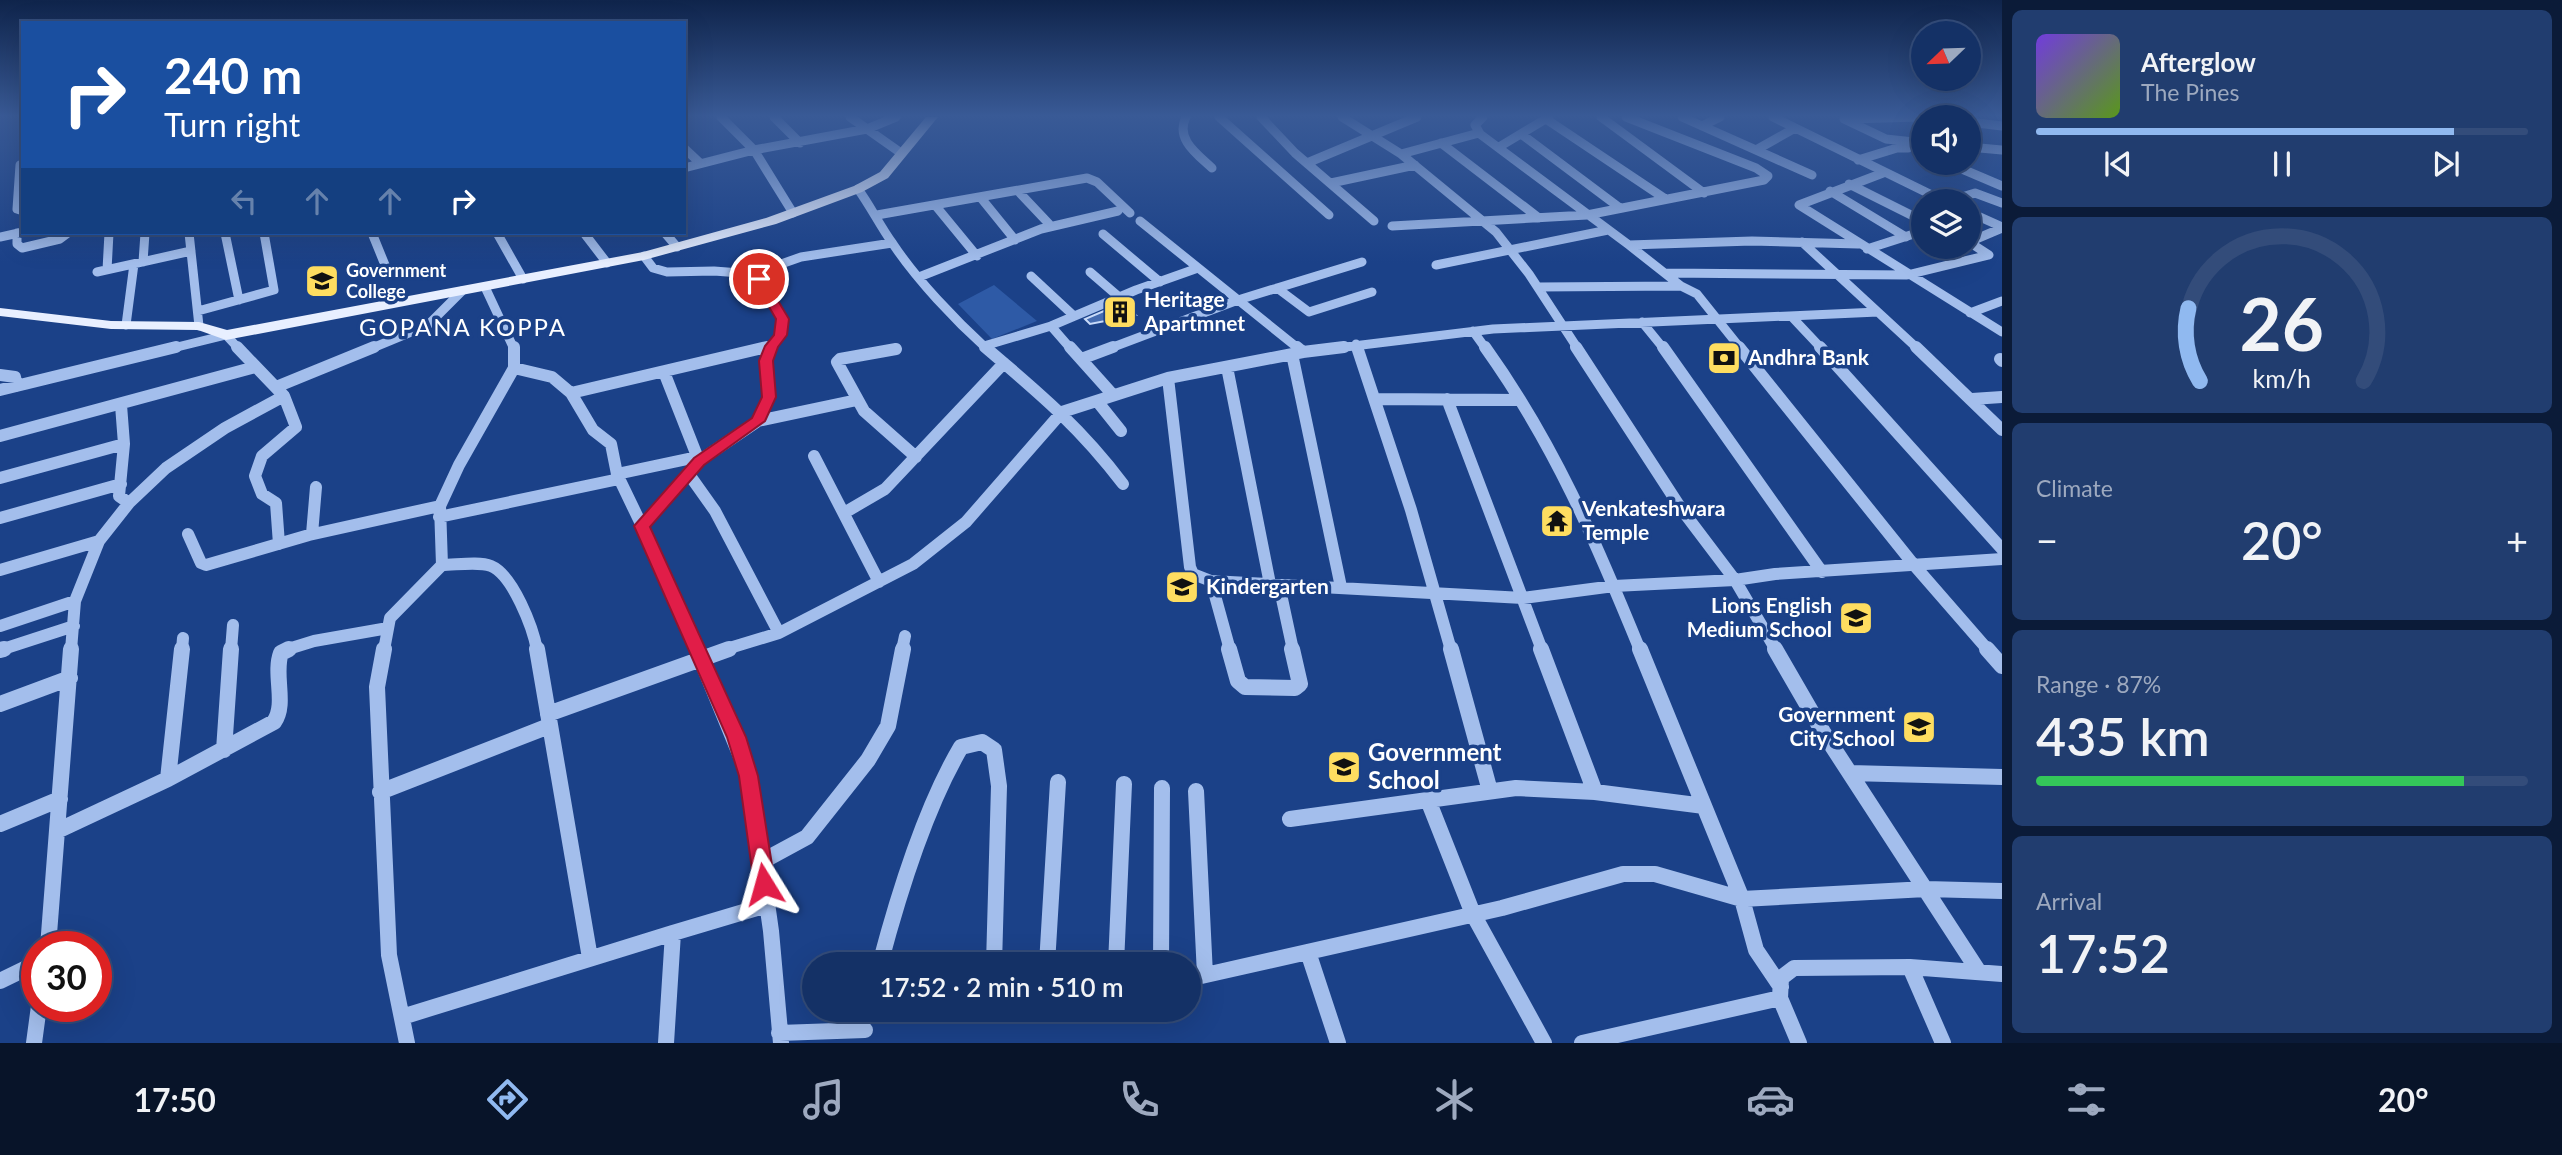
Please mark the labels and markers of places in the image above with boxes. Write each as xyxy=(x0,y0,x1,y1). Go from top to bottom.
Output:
pin xyxy=(729,249,789,309)
place label: Government College xyxy=(346,259,446,302)
school or university icon: Government College xyxy=(303,262,341,300)
place label: Heritage Apartmnet xyxy=(1143,286,1245,335)
building icon: Heritage Apartmnet xyxy=(1101,293,1139,331)
bank icon: Andhra Bank xyxy=(1705,339,1743,377)
place label: Andhra Bank xyxy=(1747,344,1870,369)
place label: Venkateshwara Temple xyxy=(1581,495,1725,544)
temple icon: Venkateshwara Temple xyxy=(1538,502,1576,540)
school or university icon: Kindergarten xyxy=(1163,568,1201,606)
place label: Kindergarten xyxy=(1206,573,1329,598)
place label: Lions English Medium School xyxy=(1687,592,1832,641)
school or university icon: Lions English Medium School xyxy=(1837,599,1875,637)
place label: Government City School xyxy=(1778,701,1895,750)
school or university icon: Government City School xyxy=(1900,708,1938,746)
place label: Government School xyxy=(1368,737,1502,794)
school or university icon: Government School xyxy=(1325,748,1363,786)

